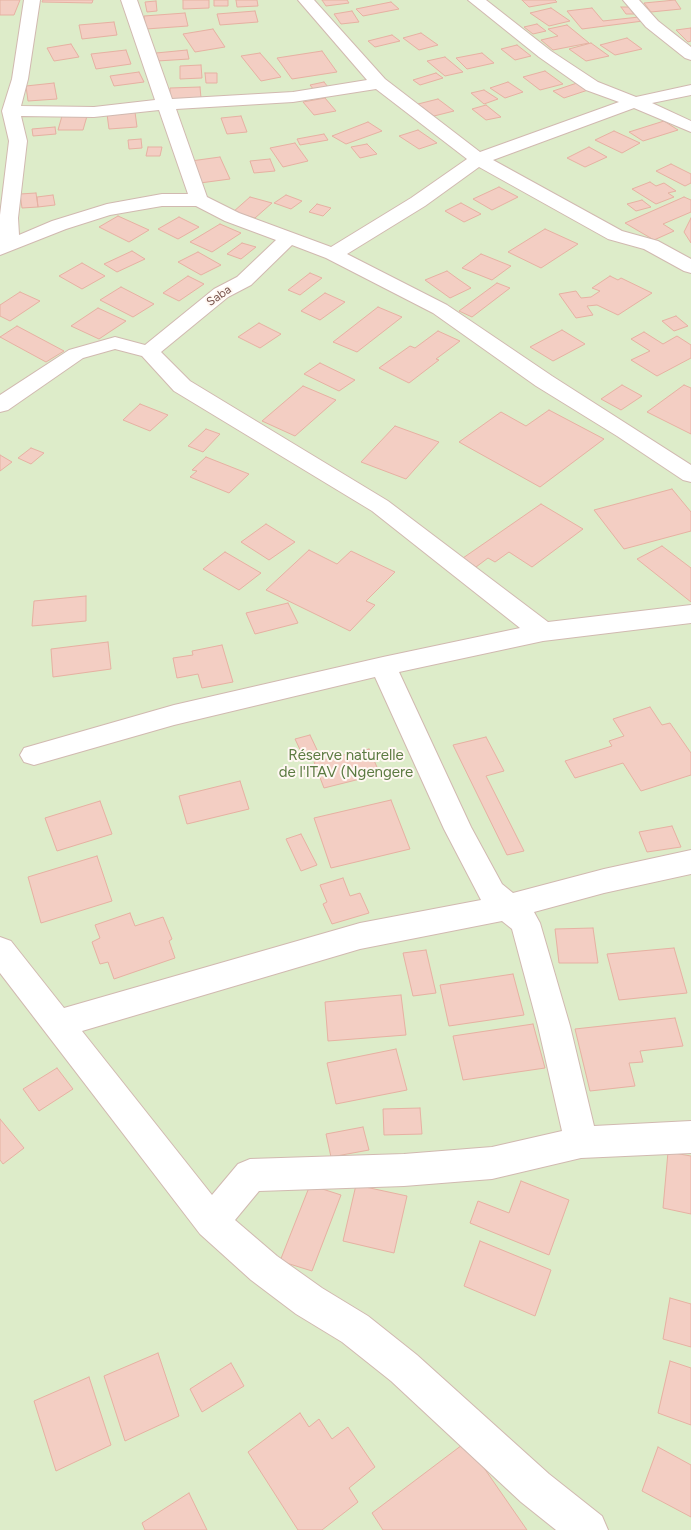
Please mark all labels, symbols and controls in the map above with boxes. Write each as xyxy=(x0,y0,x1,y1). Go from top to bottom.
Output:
street label: Saba xyxy=(204,282,234,310)
park label: Réserve naturelle de l'ITAV (Ngengere xyxy=(279,747,413,782)

